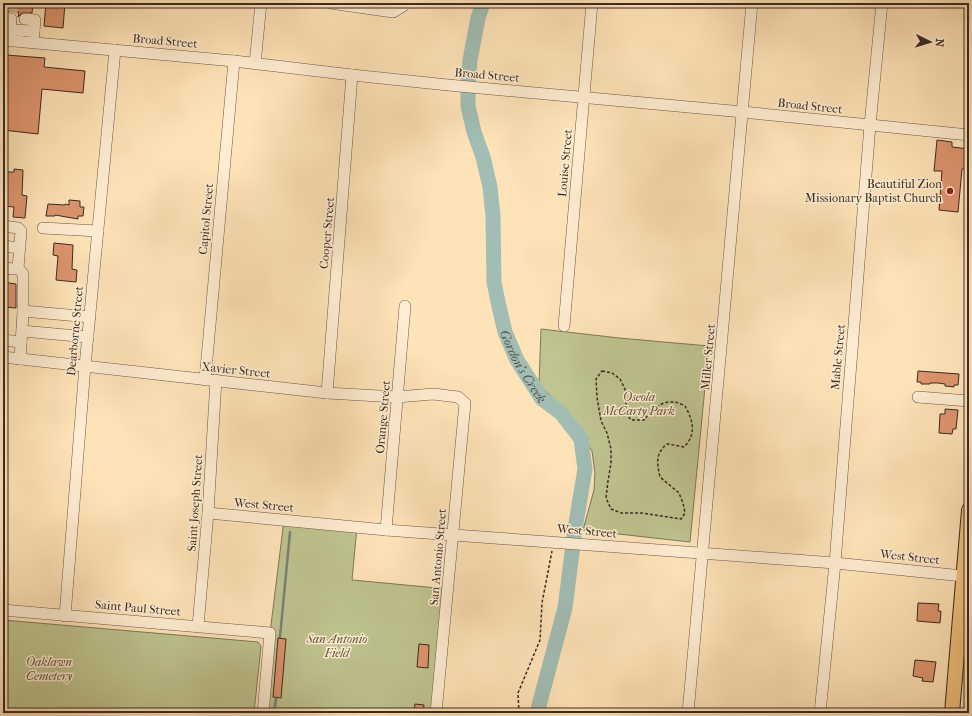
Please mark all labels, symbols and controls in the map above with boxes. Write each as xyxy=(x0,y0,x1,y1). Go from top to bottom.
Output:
north arrow xyxy=(910,22,950,62)
street label: Broad Street xyxy=(132,31,199,51)
text: N xyxy=(933,38,946,48)
street label: Broad Street xyxy=(454,65,521,85)
street label: Broad Street xyxy=(777,96,844,116)
street label: Louise Street xyxy=(555,128,575,198)
place label: Beautiful Zion Missionary Baptist Church xyxy=(805,177,942,205)
street label: Capitol Street xyxy=(196,182,216,255)
marker: Beautiful Zion Missionary Baptist Church xyxy=(945,186,955,196)
street label: Cooper Street xyxy=(317,196,337,269)
street label: Dearborne Street xyxy=(64,285,86,377)
street label: Miller Street xyxy=(698,323,718,391)
street label: Mable Street xyxy=(828,323,848,391)
water label: Gordon's Creek xyxy=(497,327,550,406)
street label: Xavier Street xyxy=(201,359,272,381)
street label: Orange Street xyxy=(373,379,393,454)
park label: Oseola McCarty Park xyxy=(602,390,675,418)
street label: Saint Joseph Street xyxy=(185,453,205,552)
street label: West Street xyxy=(233,495,295,515)
street label: San Antonio Street xyxy=(427,507,449,606)
street label: West Street xyxy=(556,521,618,541)
street label: West Street xyxy=(878,547,941,567)
street label: Saint Paul Street xyxy=(95,597,182,619)
park label: San Antonio Field xyxy=(306,632,367,660)
park label: Oaklawn Cemetery xyxy=(26,655,73,683)

